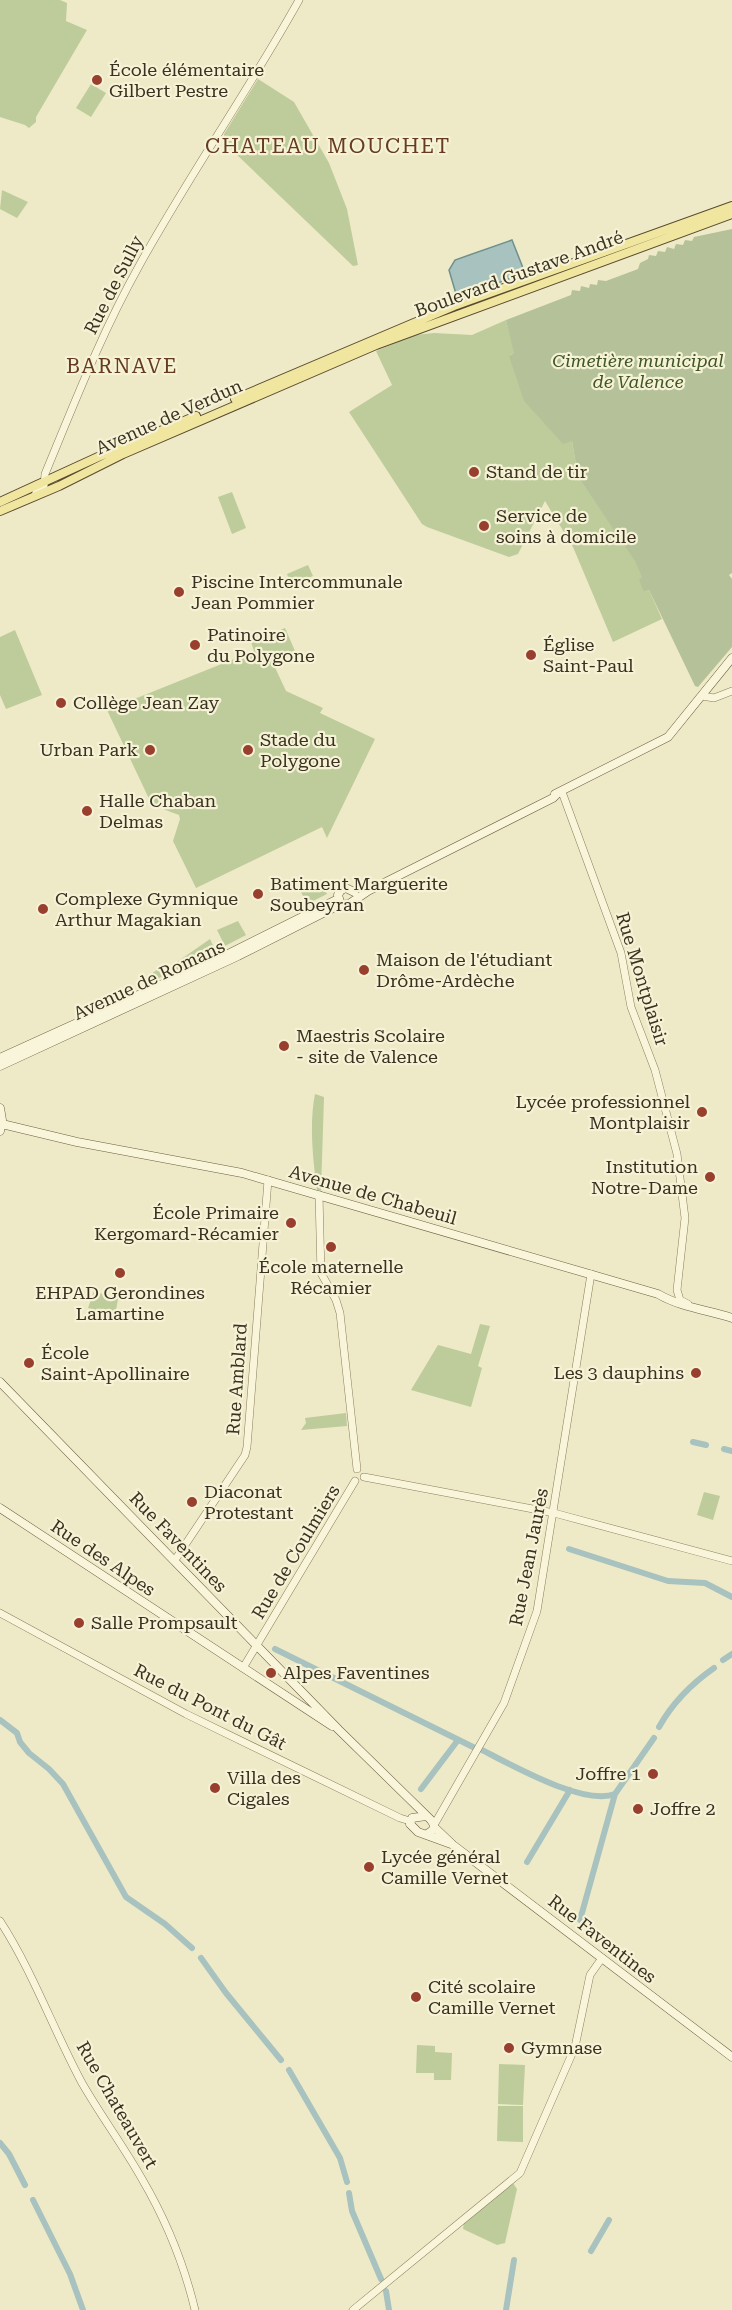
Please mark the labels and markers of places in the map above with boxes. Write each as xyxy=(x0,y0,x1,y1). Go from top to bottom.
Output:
place label: École élémentaire Gilbert Pestre xyxy=(109,59,264,101)
marker: École élémentaire Gilbert Pestre xyxy=(90,73,104,87)
place label: Stand de tir xyxy=(486,461,587,482)
marker: Stand de tir xyxy=(467,465,481,479)
place label: Service de soins à domicile xyxy=(496,505,636,547)
marker: Service de soins à domicile xyxy=(477,519,491,533)
place label: Piscine Intercommunale Jean Pommier xyxy=(191,571,403,613)
marker: Piscine Intercommunale Jean Pommier xyxy=(172,585,186,599)
place label: Patinoire du Polygone xyxy=(207,624,315,666)
place label: Église Saint-Paul xyxy=(543,634,634,676)
marker: Patinoire du Polygone xyxy=(188,638,202,652)
marker: Église Saint-Paul xyxy=(524,648,538,662)
place label: Collège Jean Zay xyxy=(73,692,219,713)
marker: Collège Jean Zay xyxy=(54,696,68,710)
place label: Stade du Polygone xyxy=(260,729,341,771)
place label: Urban Park xyxy=(40,739,138,760)
marker: Urban Park xyxy=(143,743,157,757)
marker: Stade du Polygone xyxy=(241,743,255,757)
place label: Halle Chaban Delmas xyxy=(99,790,217,832)
marker: Halle Chaban Delmas xyxy=(80,804,94,818)
place label: Batiment Marguerite Soubeyran xyxy=(270,873,448,915)
marker: Batiment Marguerite Soubeyran xyxy=(251,887,265,901)
place label: Complexe Gymnique Arthur Magakian xyxy=(55,888,238,930)
marker: Complexe Gymnique Arthur Magakian xyxy=(36,902,50,916)
place label: Maison de l'étudiant Drôme-Ardèche xyxy=(376,949,553,991)
marker: Maison de l'étudiant Drôme-Ardèche xyxy=(357,963,371,977)
place label: Maestris Scolaire - site de Valence xyxy=(296,1025,445,1067)
marker: Maestris Scolaire - site de Valence xyxy=(277,1039,291,1053)
place label: Lycée professionnel Montplaisir xyxy=(515,1091,690,1133)
marker: Lycée professionnel Montplaisir xyxy=(695,1105,709,1119)
place label: Institution Notre-Dame xyxy=(591,1156,698,1198)
marker: Institution Notre-Dame xyxy=(703,1170,717,1184)
place label: École Primaire Kergomard-Récamier xyxy=(94,1202,279,1244)
marker: École Primaire Kergomard-Récamier xyxy=(284,1216,298,1230)
marker: École maternelle Récamier xyxy=(324,1240,338,1254)
place label: École maternelle Récamier xyxy=(259,1256,404,1298)
marker: EHPAD Gerondines Lamartine xyxy=(113,1266,127,1280)
place label: EHPAD Gerondines Lamartine xyxy=(35,1282,205,1324)
place label: École Saint-Apollinaire xyxy=(41,1342,190,1384)
marker: École Saint-Apollinaire xyxy=(22,1356,36,1370)
place label: Les 3 dauphins xyxy=(553,1362,684,1383)
marker: Les 3 dauphins xyxy=(689,1366,703,1380)
place label: Diaconat Protestant xyxy=(204,1481,294,1523)
marker: Diaconat Protestant xyxy=(185,1495,199,1509)
place label: Salle Prompsault xyxy=(91,1612,238,1633)
marker: Salle Prompsault xyxy=(72,1616,86,1630)
place label: Alpes Faventines xyxy=(283,1662,429,1683)
marker: Alpes Faventines xyxy=(264,1666,278,1680)
place label: Joffre 1 xyxy=(575,1763,641,1784)
place label: Villa des Cigales xyxy=(227,1767,301,1809)
marker: Joffre 1 xyxy=(646,1767,660,1781)
marker: Villa des Cigales xyxy=(208,1781,222,1795)
place label: Joffre 2 xyxy=(650,1798,716,1819)
marker: Joffre 2 xyxy=(631,1802,645,1816)
place label: Lycée général Camille Vernet xyxy=(381,1846,509,1888)
marker: Lycée général Camille Vernet xyxy=(362,1860,376,1874)
place label: Cité scolaire Camille Vernet xyxy=(428,1976,556,2018)
marker: Cité scolaire Camille Vernet xyxy=(409,1990,423,2004)
place label: Gymnase xyxy=(521,2037,602,2058)
marker: Gymnase xyxy=(502,2041,516,2055)

